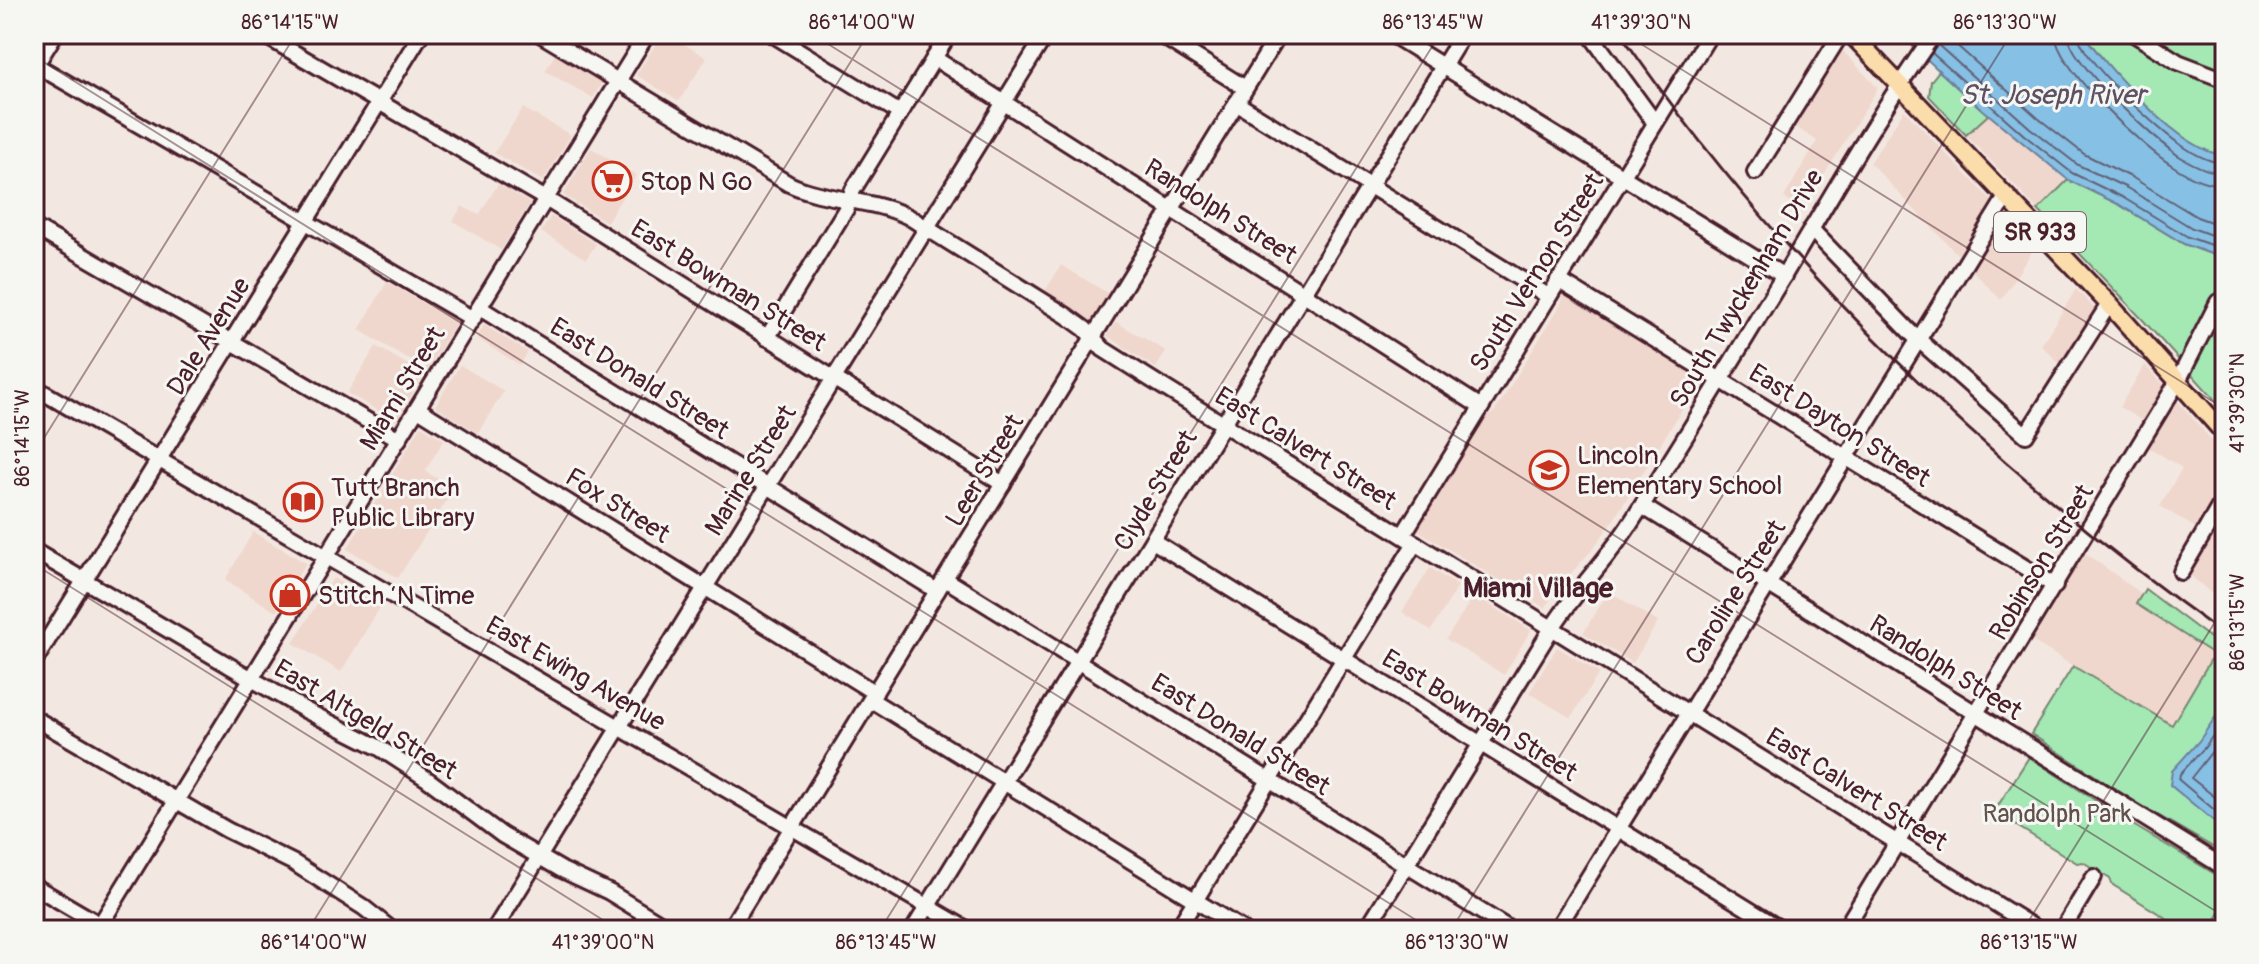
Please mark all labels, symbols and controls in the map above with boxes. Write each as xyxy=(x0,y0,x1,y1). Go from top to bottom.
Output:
text: 86°14'15"W xyxy=(241,10,339,35)
text: 86°14'00"W xyxy=(809,10,915,35)
text: 86°13'45"W xyxy=(1382,10,1484,35)
text: 41°39'30"N xyxy=(1591,10,1691,35)
text: 86°13'30"W xyxy=(1953,10,2057,35)
water label: St. Joseph River xyxy=(1960,78,2149,113)
street label: Randolph Street xyxy=(1138,152,1303,272)
supermarket icon: Stop N Go xyxy=(591,160,633,202)
street label: South Twyckenham Drive xyxy=(1663,163,1831,414)
place label: Stop N Go xyxy=(640,166,752,198)
street label: South Vernon Street xyxy=(1463,167,1611,378)
road number: SR 933 xyxy=(1994,212,2086,252)
street label: East Bowman Street xyxy=(625,213,833,359)
street label: Dale Avenue xyxy=(160,272,258,401)
street label: East Donald Street xyxy=(544,311,735,447)
street label: Miami Street xyxy=(353,320,453,456)
text: 41°39'30"N xyxy=(2225,353,2250,453)
street label: East Dayton Street xyxy=(1743,357,1937,495)
street label: East Calvert Street xyxy=(1209,380,1403,518)
text: 86°14'15"W xyxy=(10,389,35,487)
street label: Marine Street xyxy=(698,399,804,542)
street label: Leer Street xyxy=(939,408,1031,533)
street label: Clyde Street xyxy=(1107,424,1205,557)
place label: Lincoln Elementary School xyxy=(1577,440,1782,502)
school or university icon: Lincoln Elementary School xyxy=(1528,449,1570,491)
street label: Fox Street xyxy=(559,461,676,551)
place label: Tutt Branch Public Library xyxy=(331,472,475,534)
street label: Robinson Street xyxy=(1983,478,2101,646)
library icon: Tutt Branch Public Library xyxy=(282,481,324,523)
street label: Caroline Street xyxy=(1679,514,1793,671)
district label: Miami Village xyxy=(1463,571,1614,606)
text: 86°13'15"W xyxy=(2225,573,2250,671)
shop icon: Stitch ‘N Time xyxy=(269,574,311,616)
place label: Stitch ‘N Time xyxy=(318,580,474,612)
street label: Randolph Street xyxy=(1863,608,2028,728)
street label: East Ewing Avenue xyxy=(480,609,671,738)
street label: East Bowman Street xyxy=(1376,643,1584,789)
street label: East Altgeld Street xyxy=(268,653,463,787)
street label: East Donald Street xyxy=(1145,667,1336,803)
street label: East Calvert Street xyxy=(1760,721,1954,859)
park label: Randolph Park xyxy=(1982,798,2132,830)
text: 86°14'00"W xyxy=(261,930,367,955)
text: 41°39'00"N xyxy=(552,930,654,955)
text: 86°13'45"W xyxy=(835,930,937,955)
text: 86°13'30"W xyxy=(1405,930,1509,955)
text: 86°13'15"W xyxy=(1980,930,2078,955)

